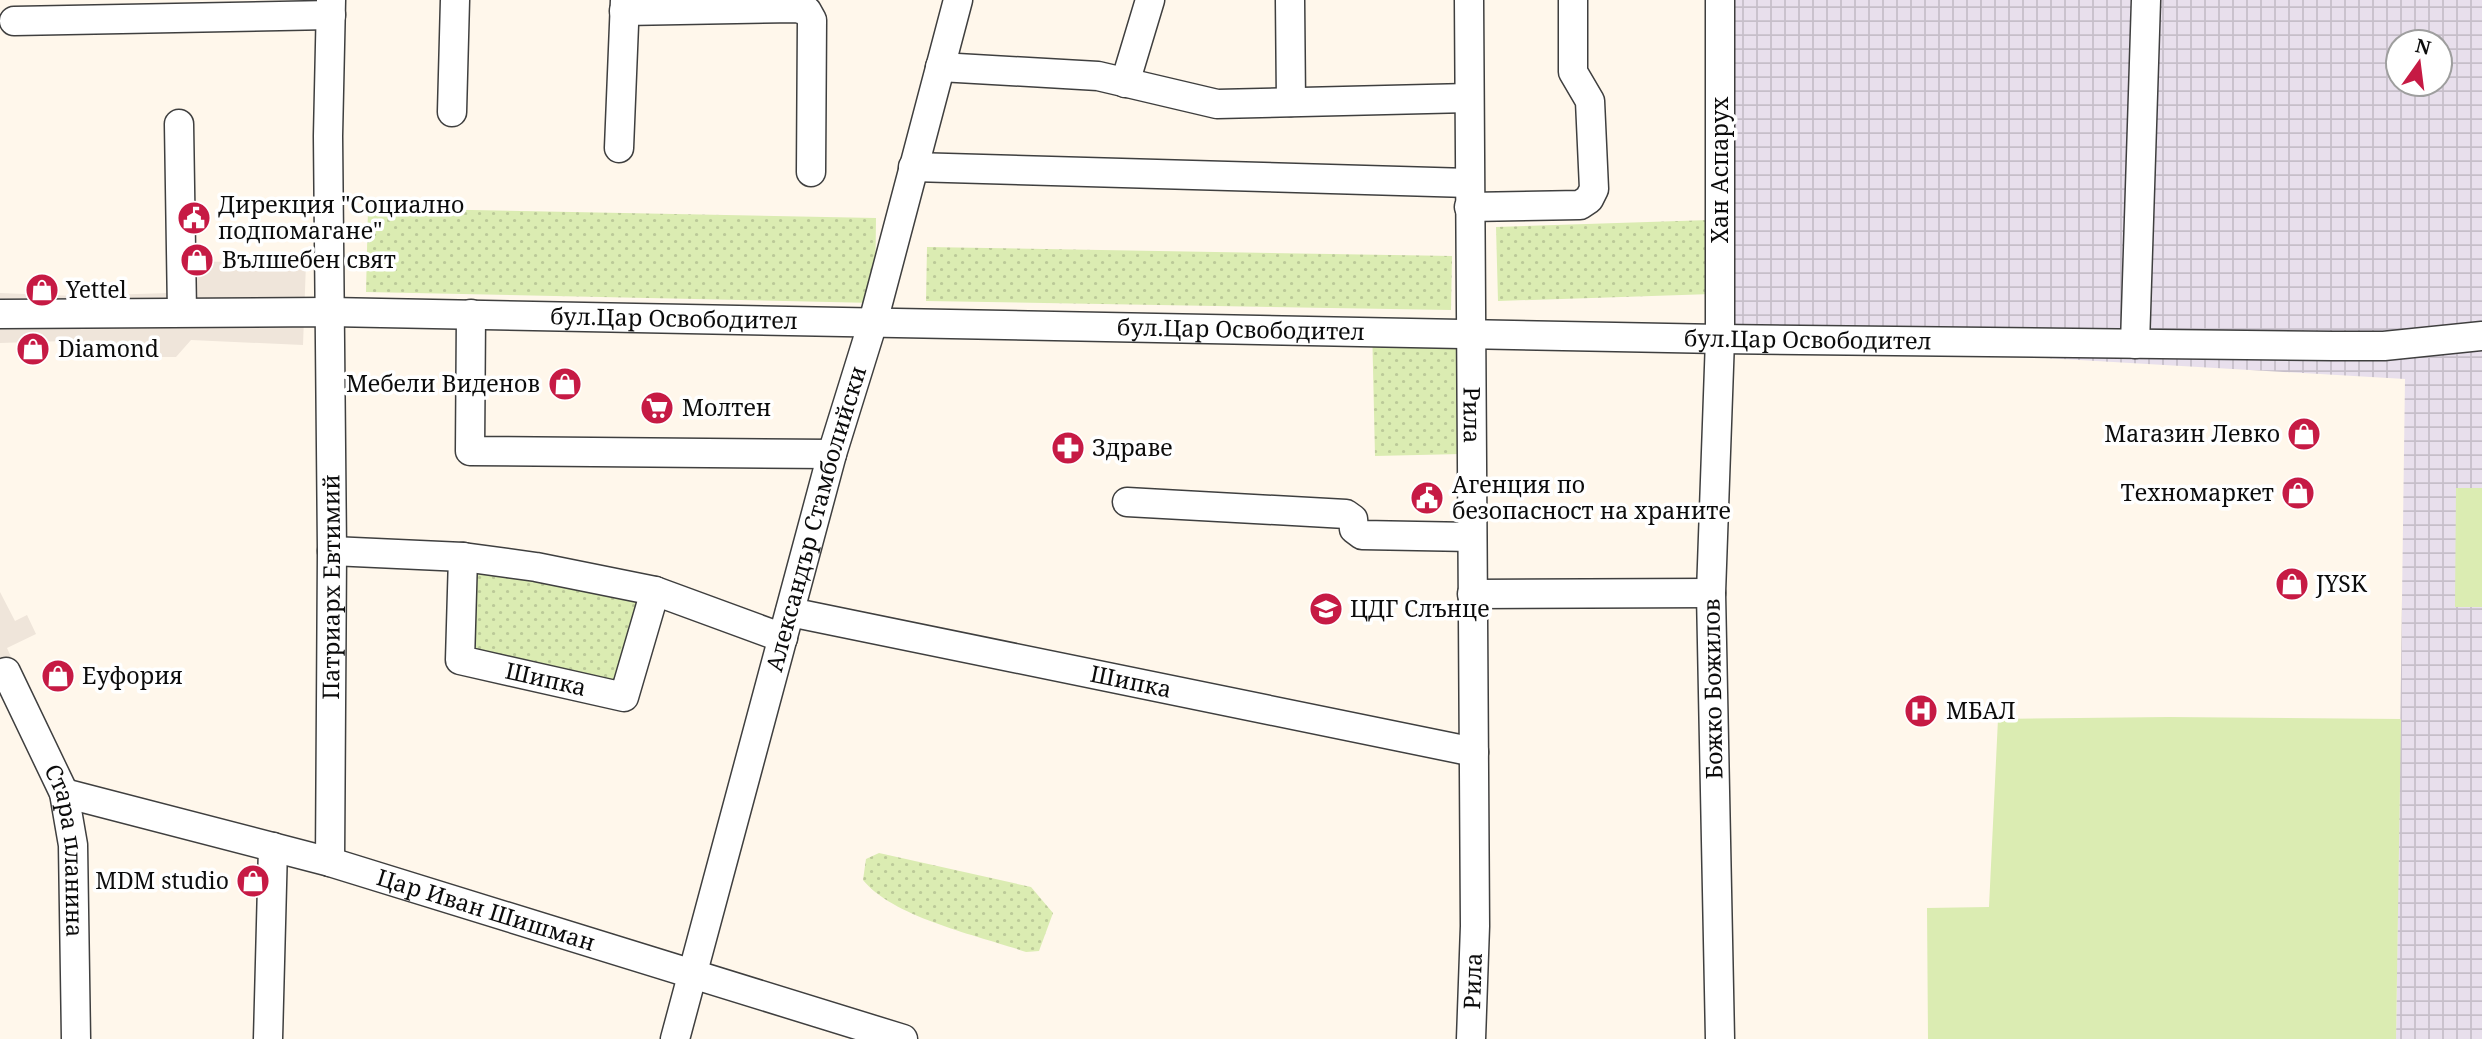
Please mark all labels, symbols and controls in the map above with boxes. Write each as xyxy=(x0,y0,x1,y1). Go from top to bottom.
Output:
north arrow xyxy=(2384,28,2454,98)
text: N xyxy=(2413,32,2434,61)
street label: Хан Аспарух xyxy=(1703,96,1735,243)
place label: Дирекция "Социално подпомагане" xyxy=(218,188,464,246)
public building icon: Дирекция "Социално подпомагане" xyxy=(175,199,213,237)
shop icon: Вълшебен свят xyxy=(178,241,216,279)
place label: Вълшебен свят xyxy=(222,243,396,275)
shop icon: Yettel xyxy=(23,271,61,309)
place label: Yettel xyxy=(65,273,127,305)
street label: бул.Цар Освободител xyxy=(550,299,798,336)
street label: бул.Цар Освободител xyxy=(1117,310,1365,347)
street label: бул.Цар Освободител xyxy=(1684,321,1932,356)
shop icon: Diamond xyxy=(14,330,52,368)
place label: Diamond xyxy=(58,332,159,364)
street label: Александър Стамболийски xyxy=(757,362,873,675)
shop icon: Мебели Виденов xyxy=(546,365,584,403)
place label: Мебели Виденов xyxy=(346,367,540,399)
street label: Рила xyxy=(1457,386,1489,443)
supermarket icon: Молтен xyxy=(638,389,676,427)
place label: Молтен xyxy=(682,391,771,423)
shop icon: Магазин Левко xyxy=(2285,415,2323,453)
place label: Магазин Левко xyxy=(2104,417,2280,449)
pharmacy icon: Здраве xyxy=(1049,429,1087,467)
place label: Здраве xyxy=(1092,431,1173,463)
place label: Агенция по безопасност на храните xyxy=(1452,468,1731,526)
street label: Патриарх Евтимий xyxy=(314,474,347,700)
shop icon: Техномаркет xyxy=(2279,474,2317,512)
place label: Техномаркет xyxy=(2121,476,2274,508)
public building icon: Агенция по безопасност на храните xyxy=(1408,479,1446,517)
shop icon: JYSK xyxy=(2273,565,2311,603)
place label: JYSK xyxy=(2315,567,2368,599)
school or university icon: ЦДГ Слънце xyxy=(1307,590,1345,628)
place label: ЦДГ Слънце xyxy=(1350,592,1489,624)
street label: Божко Божилов xyxy=(1694,598,1730,780)
street label: Шипка xyxy=(502,654,590,703)
shop icon: Еуфория xyxy=(39,657,77,695)
street label: Шипка xyxy=(1088,657,1175,705)
place label: Еуфория xyxy=(82,659,183,691)
hospital icon: МБАЛ xyxy=(1902,692,1940,730)
place label: МБАЛ xyxy=(1946,694,2016,726)
street label: Стара планина xyxy=(37,759,91,937)
street label: Цар Иван Шишман xyxy=(373,860,599,958)
shop icon: MDM studio xyxy=(234,862,272,900)
place label: MDM studio xyxy=(95,864,229,896)
street label: Рила xyxy=(1455,952,1489,1010)

